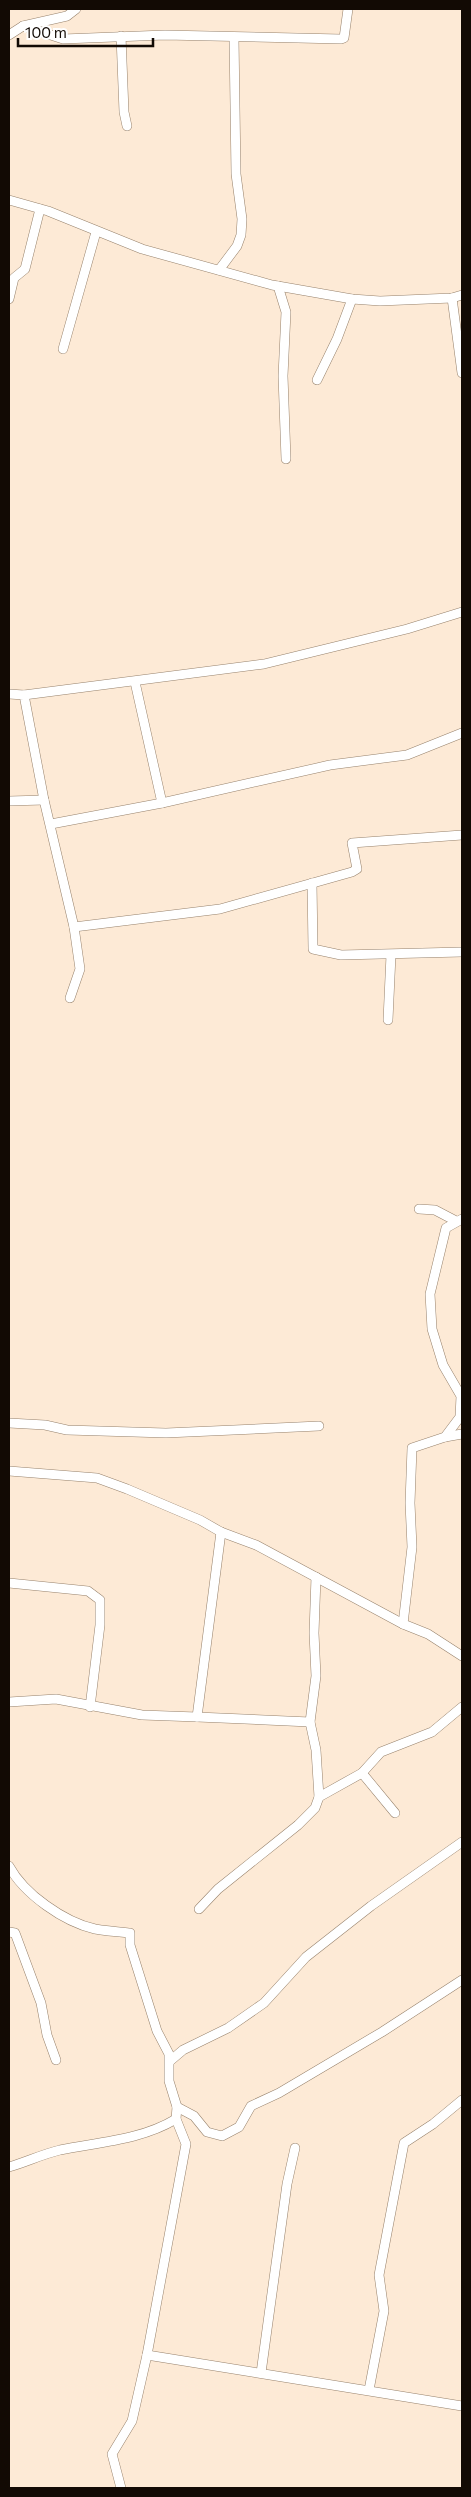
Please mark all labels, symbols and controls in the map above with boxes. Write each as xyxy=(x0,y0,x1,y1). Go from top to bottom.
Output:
scale bar xyxy=(18,15,152,47)
text: 100 m xyxy=(25,23,67,41)

